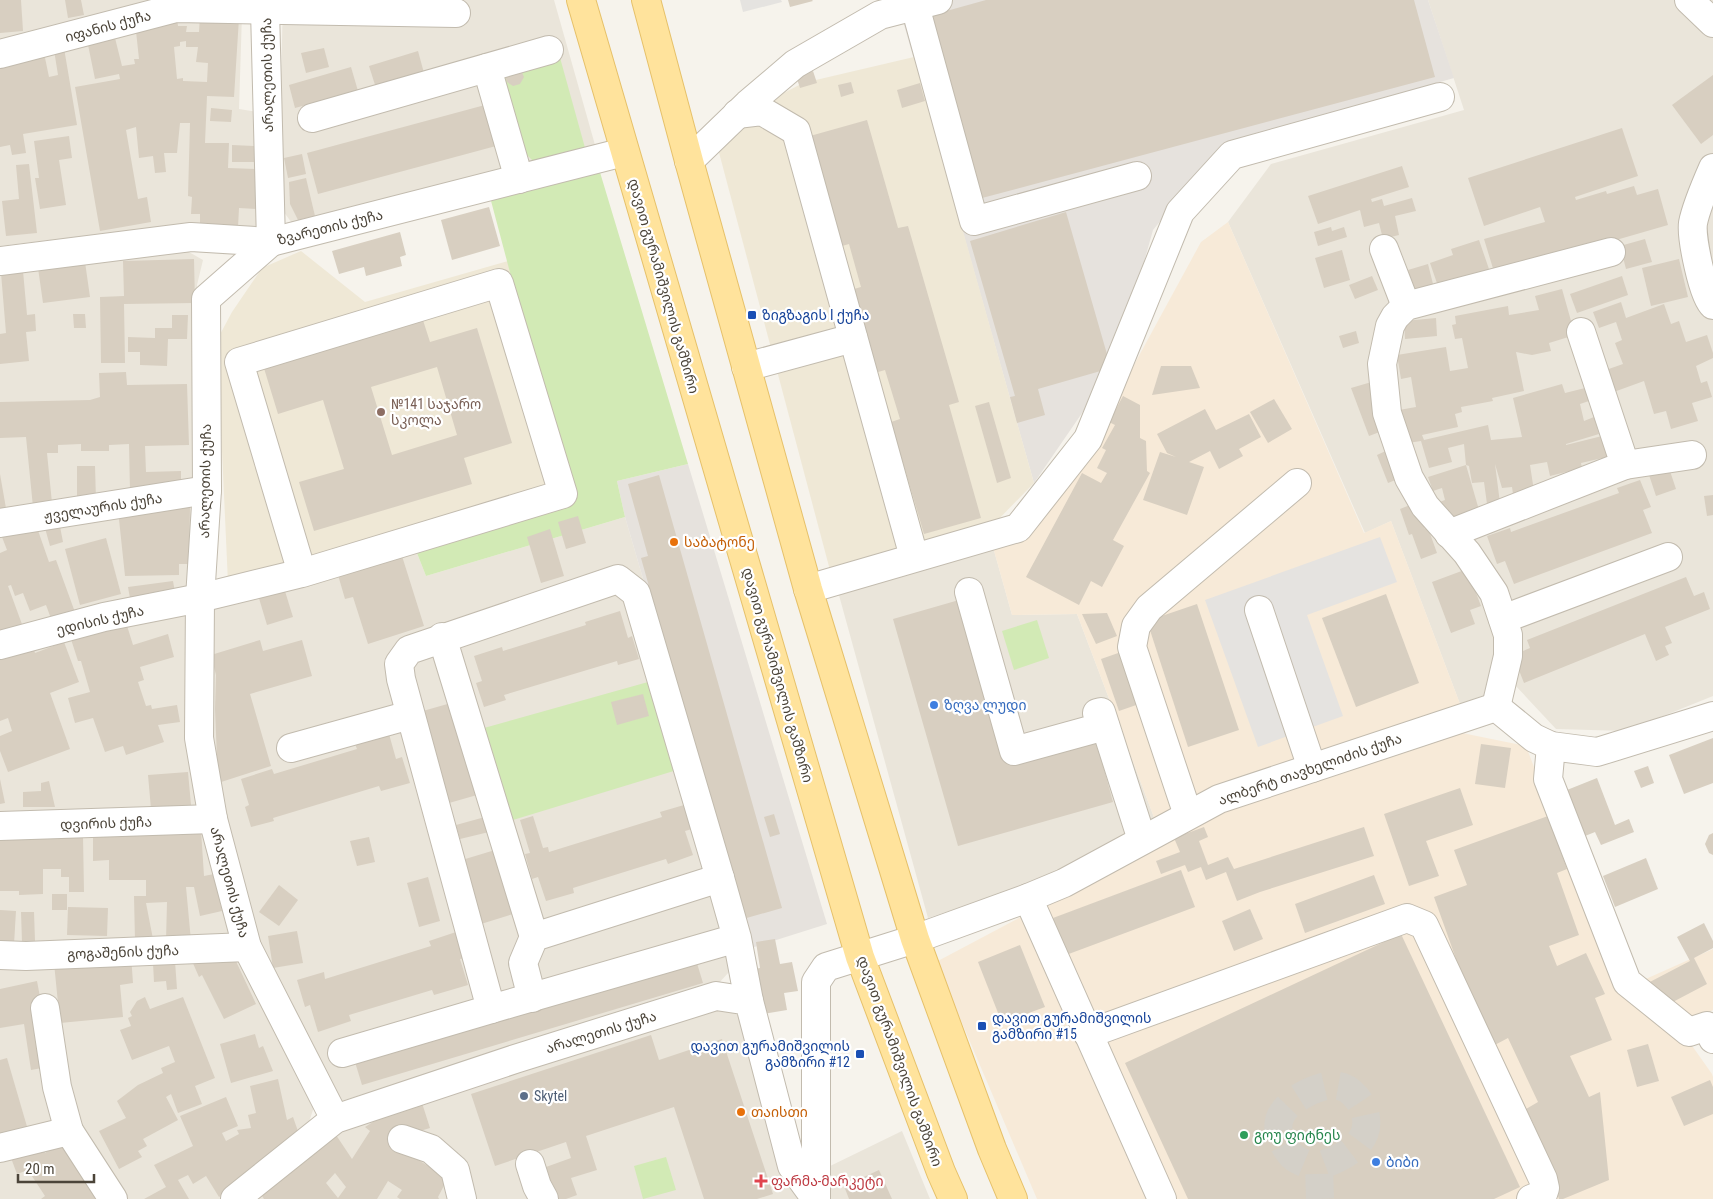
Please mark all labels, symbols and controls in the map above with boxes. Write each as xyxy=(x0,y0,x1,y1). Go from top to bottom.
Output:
street label: იფანის ქუჩა xyxy=(63,7,153,46)
street label: არალეთის ქუჩა xyxy=(258,18,277,132)
street label: დავით გურამიშვილის გამზირი xyxy=(625,177,702,396)
street label: ზვარეთის ქუჩა xyxy=(276,206,385,249)
place label: ზიგზაგის I ქუჩა xyxy=(762,307,869,324)
marker: ზიგზაგის I ქუჩა xyxy=(746,309,758,321)
place label: №141 საჯარო სკოლა xyxy=(391,396,481,429)
marker: №141 საჯარო სკოლა xyxy=(375,406,387,418)
street label: არალეთის ქუჩა xyxy=(196,424,215,538)
street label: ჟველაურის ქუჩა xyxy=(43,490,164,525)
place label: საბატონე xyxy=(684,534,755,551)
marker: საბატონე xyxy=(668,536,680,548)
street label: დავით გურამიშვილის გამზირი xyxy=(739,566,816,785)
street label: ედისის ქუჩა xyxy=(55,602,146,639)
place label: ზღვა ლუდი xyxy=(944,697,1026,714)
marker: ზღვა ლუდი xyxy=(928,699,940,711)
street label: ალბერტ თავხელიძის ქუჩა xyxy=(1216,730,1404,809)
street label: დვირის ქუჩა xyxy=(60,813,152,834)
street label: არალეთის ქუჩა xyxy=(206,825,253,940)
street label: გოგაშენის ქუჩა xyxy=(67,942,179,963)
street label: დავით გურამიშვილის გამზირი xyxy=(853,954,946,1169)
street label: არალეთის ქუჩა xyxy=(544,1008,658,1057)
place label: დავით გურამიშვილის გამზირი #15 xyxy=(992,1010,1152,1043)
marker: დავით გურამიშვილის გამზირი #15 xyxy=(976,1020,988,1032)
place label: დავით გურამიშვილის გამზირი #12 xyxy=(690,1038,850,1071)
marker: დავით გურამიშვილის გამზირი #12 xyxy=(854,1048,866,1060)
place label: Skytel xyxy=(534,1088,567,1104)
marker: Skytel xyxy=(518,1090,530,1102)
place label: თაისთი xyxy=(751,1104,808,1120)
marker: თაისთი xyxy=(735,1106,747,1118)
place label: გოუ ფიტნეს xyxy=(1254,1127,1340,1144)
marker: გოუ ფიტნეს xyxy=(1238,1129,1250,1141)
scale bar xyxy=(18,1152,94,1184)
place label: ბიბი xyxy=(1386,1154,1419,1170)
marker: ბიბი xyxy=(1370,1156,1382,1168)
text: 20 m xyxy=(25,1160,55,1178)
place label: ფარმა-მარკეტი xyxy=(771,1173,884,1190)
marker: ფარმა-მარკეტი xyxy=(755,1175,767,1187)

